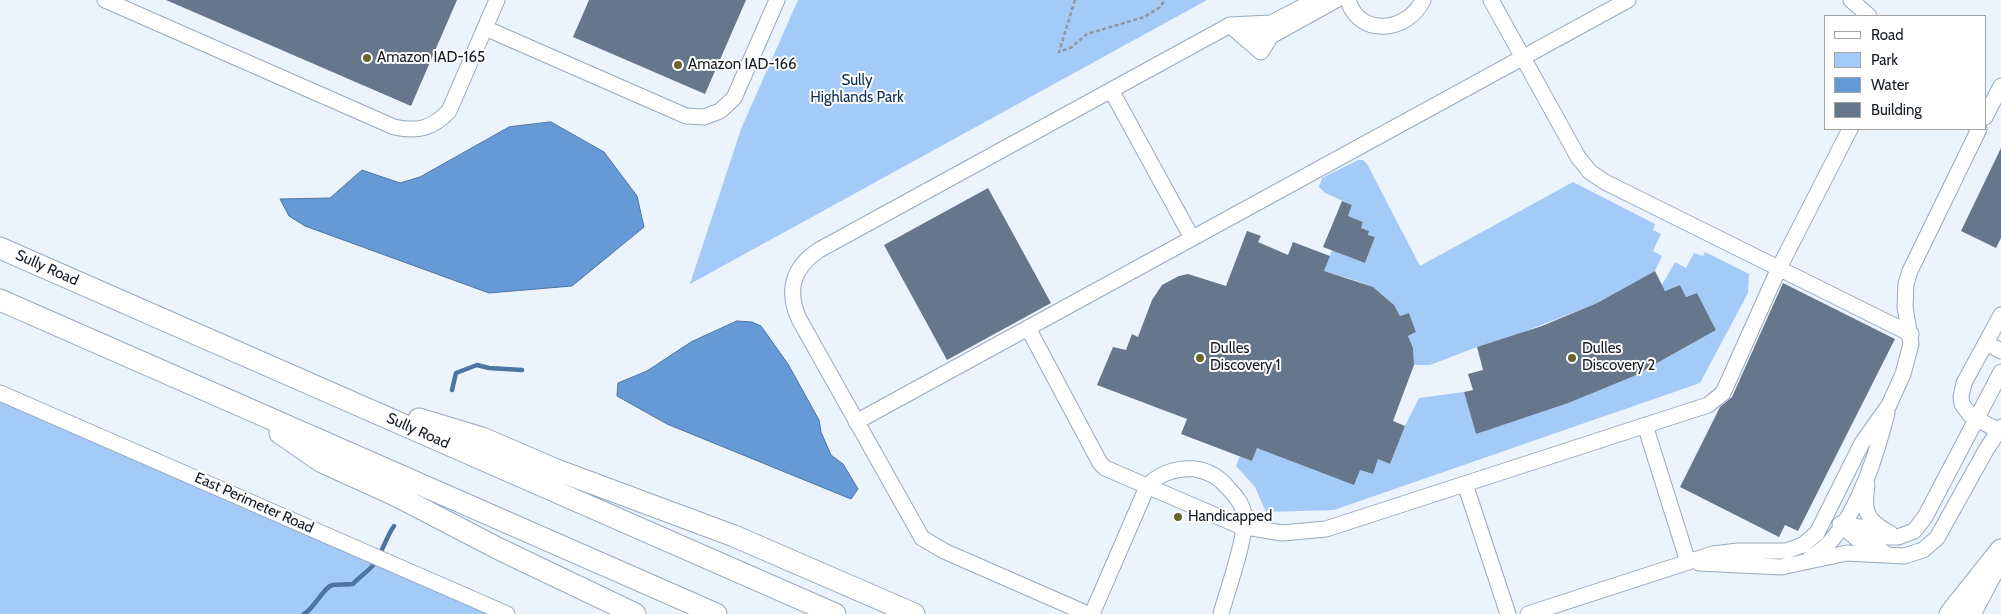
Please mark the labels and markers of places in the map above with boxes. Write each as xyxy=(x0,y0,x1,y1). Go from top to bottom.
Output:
place label: Amazon IAD-165 xyxy=(377,49,485,67)
marker: Amazon IAD-165 xyxy=(361,52,373,64)
place label: Amazon IAD-166 xyxy=(688,56,797,74)
marker: Amazon IAD-166 xyxy=(672,59,684,71)
place label: Dulles Discovery 1 xyxy=(1210,340,1281,375)
place label: Dulles Discovery 2 xyxy=(1582,340,1655,375)
marker: Dulles Discovery 1 xyxy=(1194,352,1206,364)
marker: Dulles Discovery 2 xyxy=(1566,352,1578,364)
place label: Handicapped xyxy=(1188,508,1272,526)
marker: Handicapped xyxy=(1172,511,1184,523)

